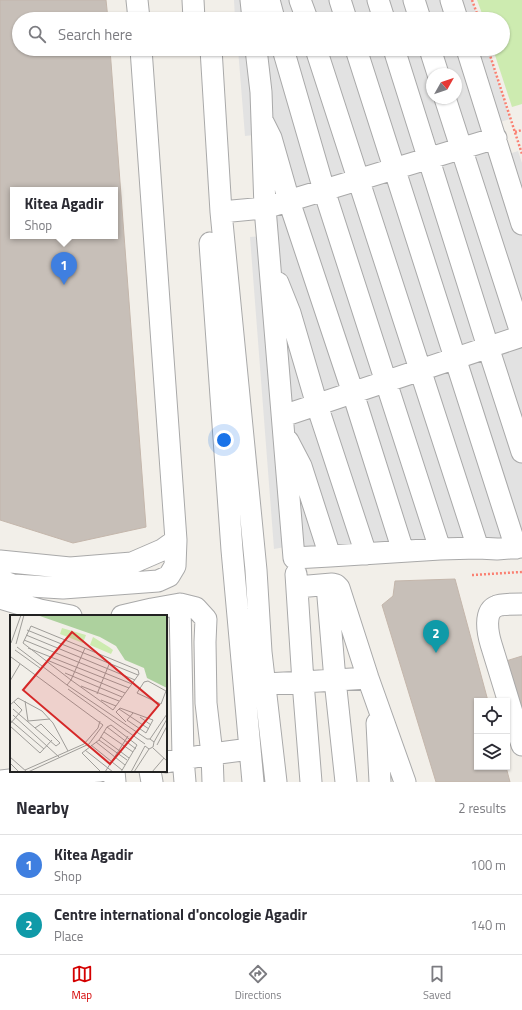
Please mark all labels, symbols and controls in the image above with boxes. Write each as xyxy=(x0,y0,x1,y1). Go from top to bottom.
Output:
search box xyxy=(12,12,510,56)
icon: search xyxy=(26,23,48,45)
text: Search here xyxy=(58,23,132,46)
north arrow xyxy=(426,68,462,104)
popup xyxy=(10,187,118,239)
text: Kitea Agadir xyxy=(24,192,104,215)
text: Shop xyxy=(24,215,52,235)
pin: 1 xyxy=(51,252,77,285)
your location xyxy=(214,430,234,450)
inset map xyxy=(10,615,167,772)
pin: 2 xyxy=(423,620,449,653)
map controls xyxy=(474,698,510,770)
button: locate xyxy=(474,698,510,734)
button: layers xyxy=(474,734,510,770)
text: Nearby xyxy=(16,795,69,821)
text: 2 results xyxy=(458,798,506,818)
text: Kitea Agadir xyxy=(54,843,133,866)
text: 1 xyxy=(25,855,33,875)
text: 100 m xyxy=(470,855,506,875)
text: Shop xyxy=(54,866,82,886)
text: Centre international d'oncologie Agadir xyxy=(54,903,307,926)
text: 2 xyxy=(25,915,33,935)
text: 140 m xyxy=(470,915,506,935)
text: Place xyxy=(54,926,83,946)
tab: Map xyxy=(71,963,93,1003)
tab: Directions xyxy=(235,963,281,1003)
tab: Saved xyxy=(423,963,451,1003)

